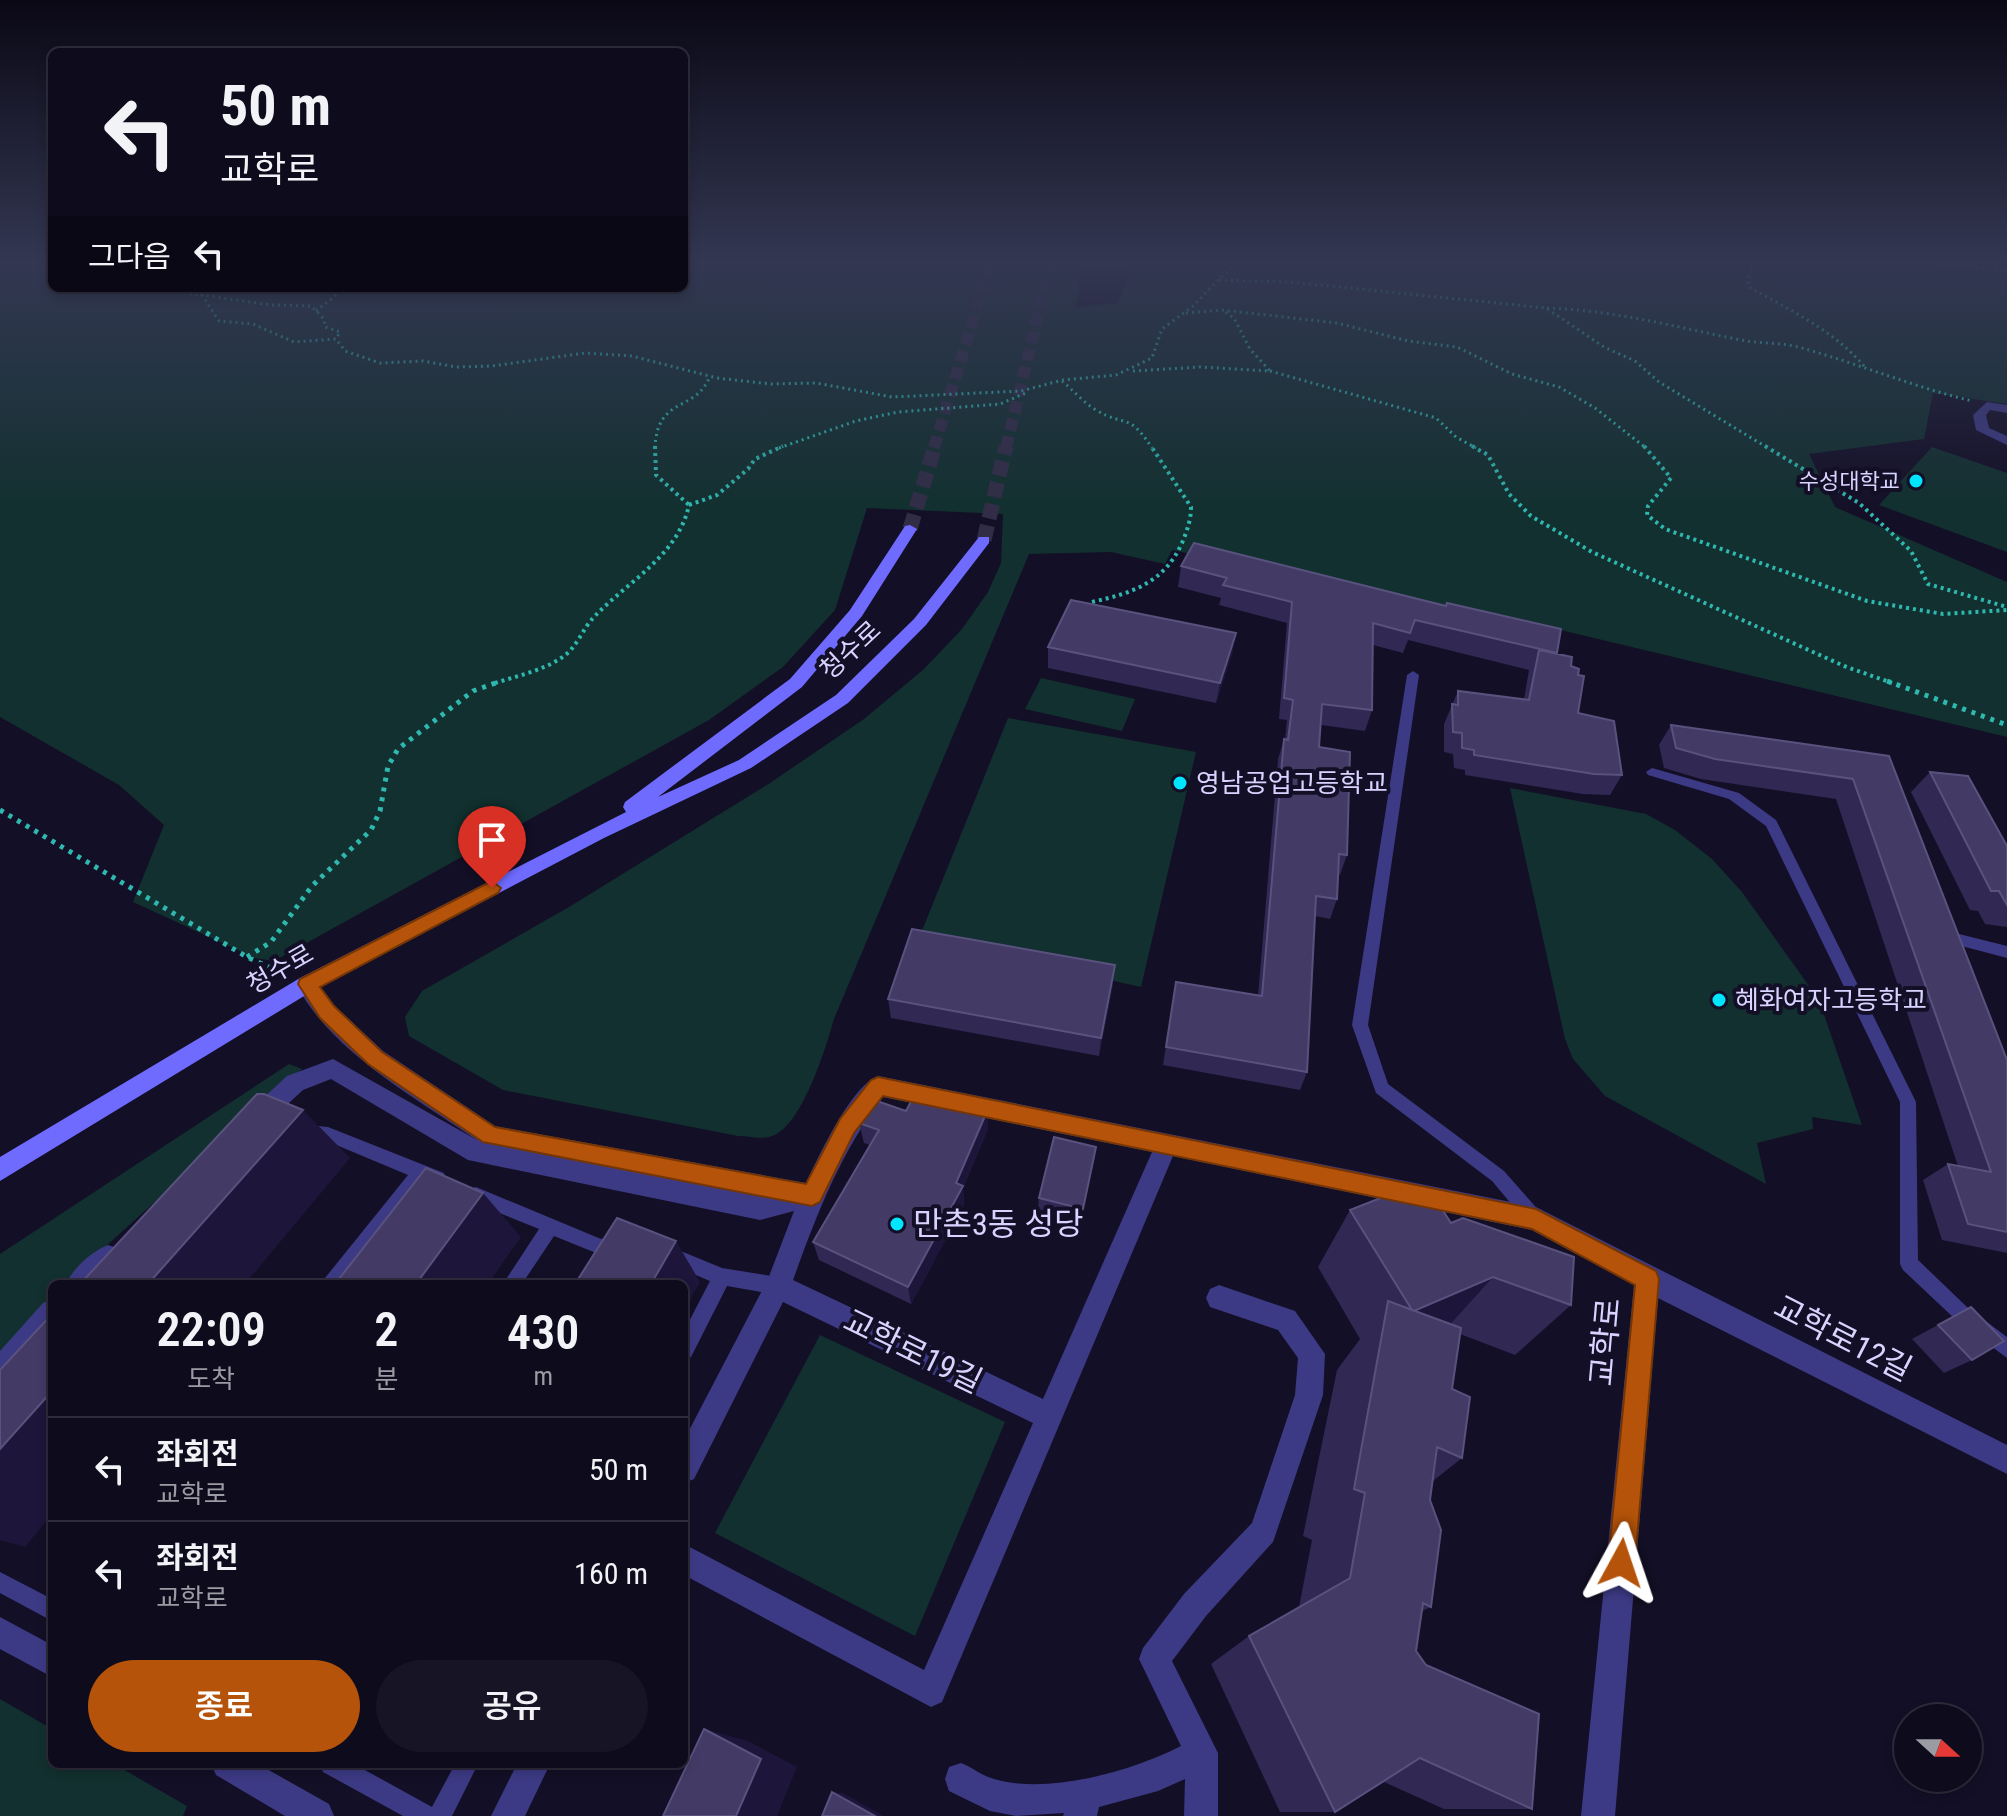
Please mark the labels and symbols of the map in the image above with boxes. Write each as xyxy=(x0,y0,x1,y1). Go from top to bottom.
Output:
place label: 수성대학교 xyxy=(1799,469,1900,494)
marker: 수성대학교 xyxy=(1907,472,1925,490)
street label: 청수로 xyxy=(814,615,886,685)
place label: 영남공업고등학교 xyxy=(1196,768,1387,798)
marker: 영남공업고등학교 xyxy=(1171,774,1189,792)
pin xyxy=(458,806,526,888)
street label: 청수로 xyxy=(241,938,319,1000)
place label: 혜화여자고등학교 xyxy=(1735,985,1926,1015)
marker: 혜화여자고등학교 xyxy=(1710,991,1728,1009)
place label: 만촌3동 성당 xyxy=(913,1205,1083,1243)
marker: 만촌3동 성당 xyxy=(888,1215,906,1233)
street label: 교학로12길 xyxy=(1768,1287,1918,1389)
street label: 교학로 xyxy=(1582,1296,1628,1388)
street label: 교학로19길 xyxy=(838,1301,988,1401)
position arrow xyxy=(1579,1521,1663,1605)
north arrow xyxy=(1894,1704,1982,1792)

